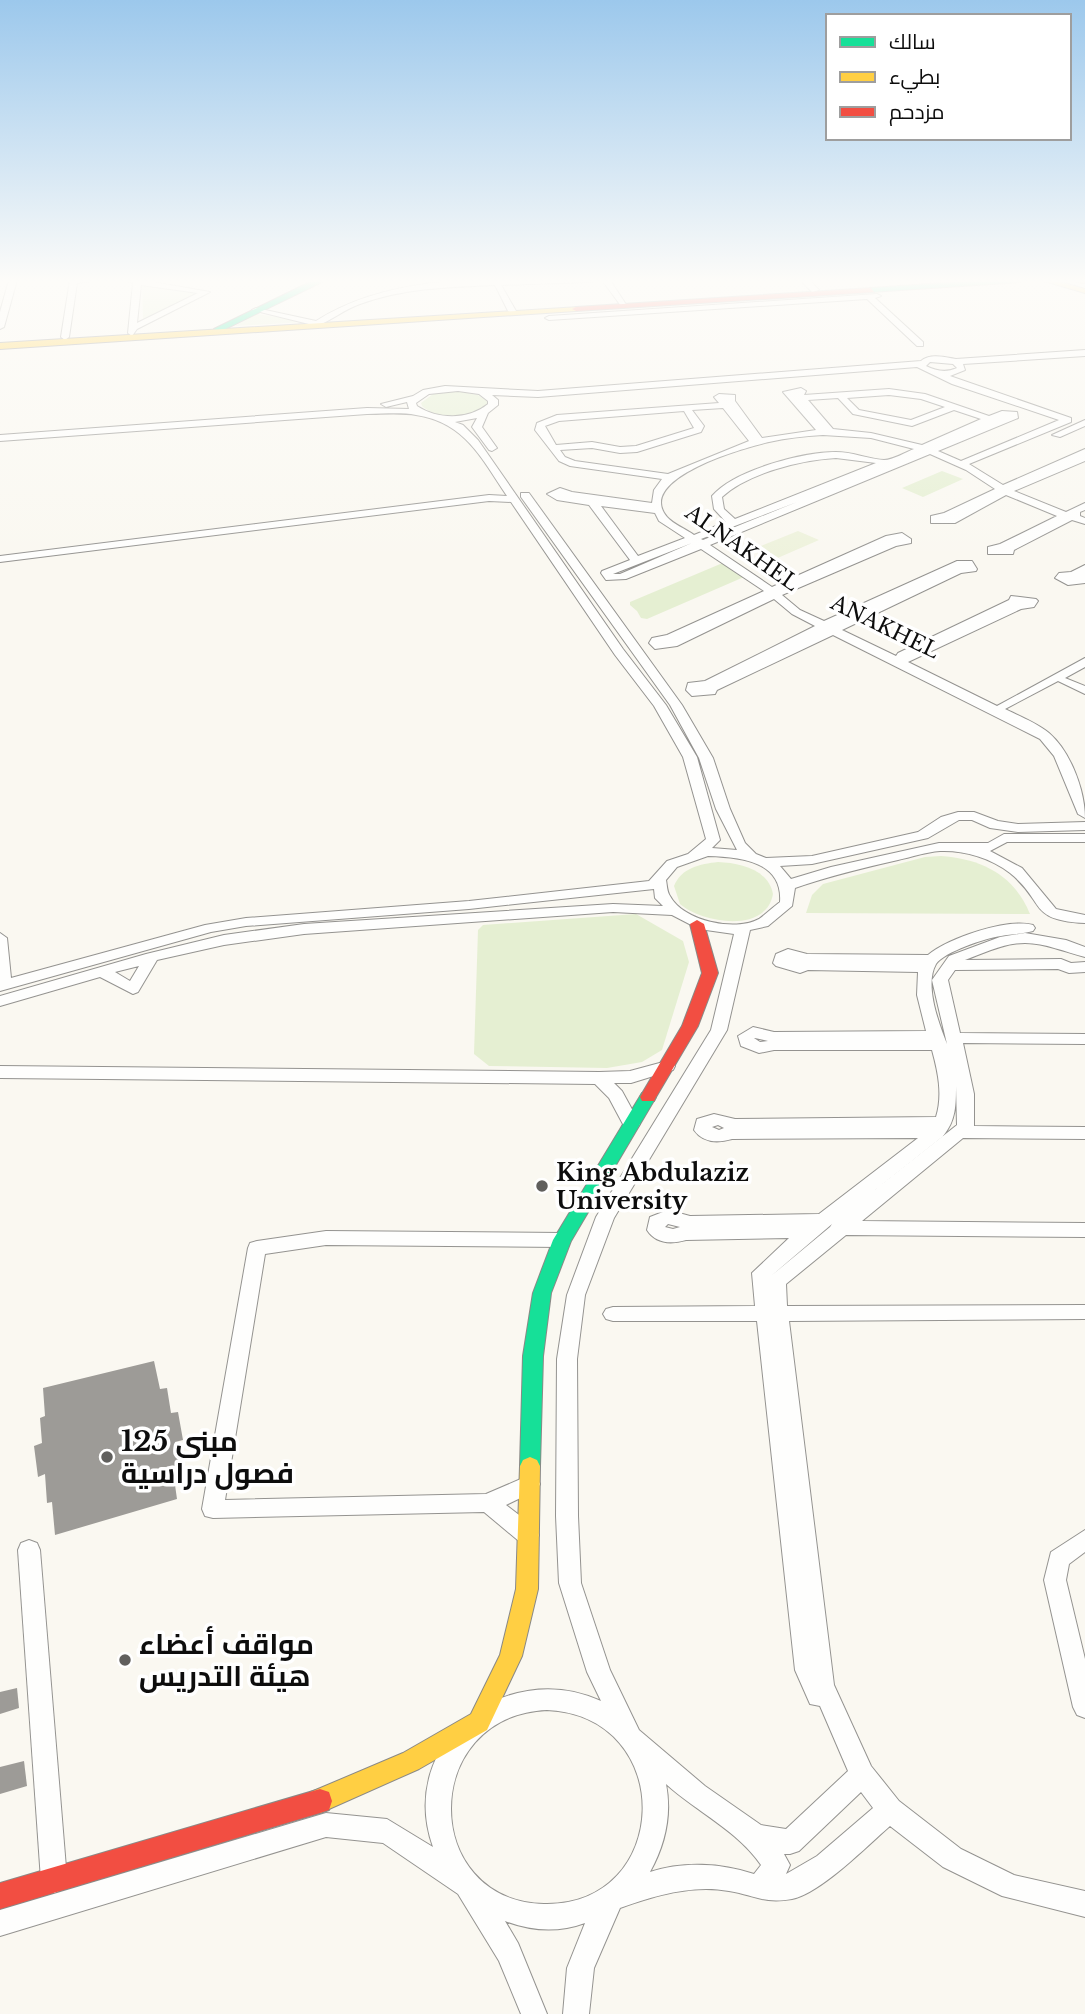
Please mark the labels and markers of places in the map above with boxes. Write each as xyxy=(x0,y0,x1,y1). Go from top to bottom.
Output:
place label: King Abdulaziz University xyxy=(556,1158,749,1215)
marker: King Abdulaziz University xyxy=(534,1178,550,1194)
place label: مبنى 125 فصول دراسية xyxy=(121,1424,294,1491)
marker: مبنى 125 فصول دراسية xyxy=(99,1449,115,1465)
place label: مواقف أعضاء هيئة التدريس xyxy=(139,1626,314,1694)
marker: مواقف أعضاء هيئة التدريس xyxy=(117,1652,133,1668)

